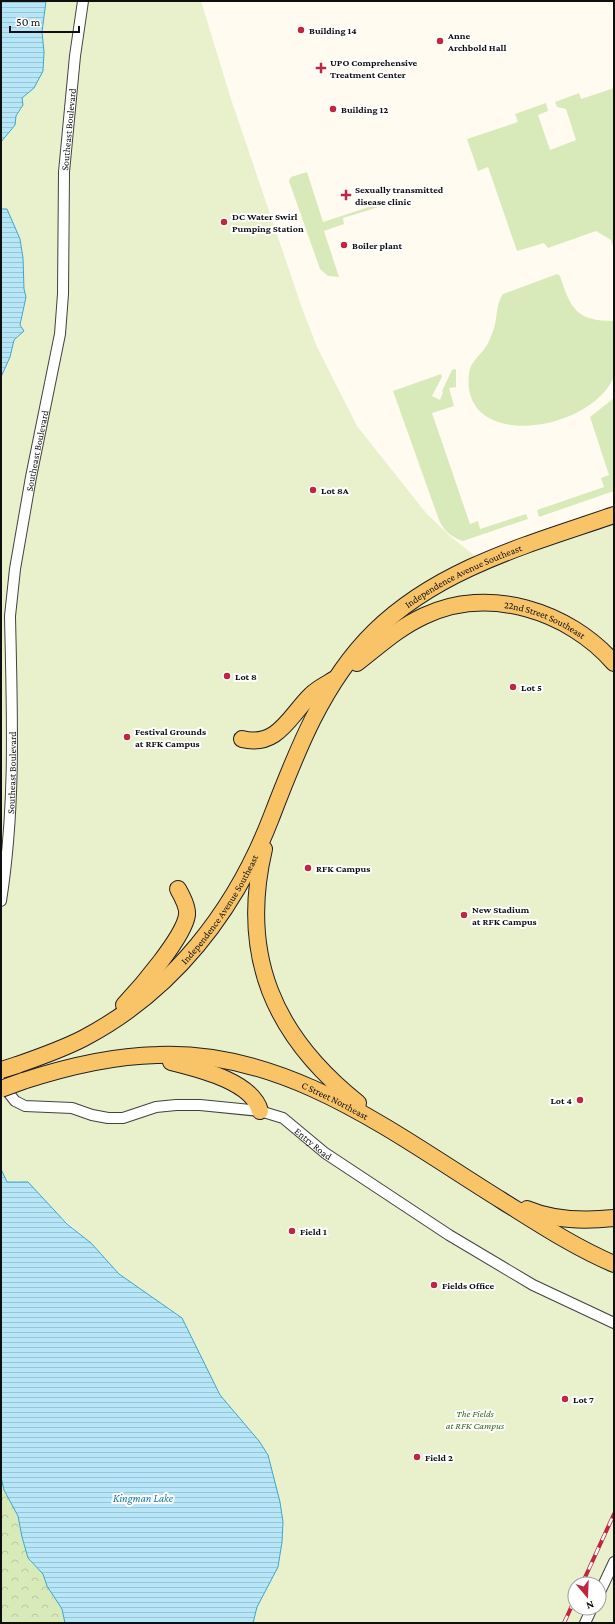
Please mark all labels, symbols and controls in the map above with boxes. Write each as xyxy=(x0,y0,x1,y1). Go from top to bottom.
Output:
scale bar xyxy=(10,8,79,34)
text: 50 m xyxy=(16,15,41,29)
marker: Building 14 xyxy=(296,25,306,35)
place label: Building 14 xyxy=(309,25,357,36)
place label: Anne Archbold Hall xyxy=(447,30,506,53)
marker: Anne Archbold Hall xyxy=(435,36,445,46)
place label: UPO Comprehensive Treatment Center xyxy=(330,57,418,80)
marker: UPO Comprehensive Treatment Center xyxy=(315,62,327,74)
street label: Southeast Boulevard xyxy=(59,87,77,171)
marker: Building 12 xyxy=(328,104,338,114)
place label: Building 12 xyxy=(341,104,388,115)
place label: Sexually transmitted disease clinic xyxy=(355,184,444,207)
marker: Sexually transmitted disease clinic xyxy=(340,189,352,201)
place label: DC Water Swirl Pumping Station xyxy=(232,211,304,234)
marker: DC Water Swirl Pumping Station xyxy=(219,217,229,227)
marker: Boiler plant xyxy=(339,240,349,250)
place label: Boiler plant xyxy=(352,240,403,251)
street label: Southeast Boulevard xyxy=(23,409,50,492)
marker: Lot 8A xyxy=(308,485,318,495)
place label: Lot 8A xyxy=(321,485,350,496)
street label: Independence Avenue Southeast xyxy=(402,541,524,610)
street label: 22nd Street Southeast xyxy=(503,599,588,641)
marker: Lot 8 xyxy=(222,671,232,681)
place label: Lot 8 xyxy=(235,671,257,682)
marker: Lot 5 xyxy=(508,682,518,692)
place label: Lot 5 xyxy=(521,682,542,693)
place label: Festival Grounds at RFK Campus xyxy=(135,726,206,749)
street label: Southeast Boulevard xyxy=(5,731,18,814)
marker: Festival Grounds at RFK Campus xyxy=(122,732,132,742)
street label: Independence Avenue Southeast xyxy=(178,852,260,966)
marker: RFK Campus xyxy=(303,863,313,873)
place label: RFK Campus xyxy=(316,863,370,874)
place label: New Stadium at RFK Campus xyxy=(472,904,537,927)
marker: New Stadium at RFK Campus xyxy=(459,910,469,920)
street label: C Street Northeast xyxy=(300,1079,371,1122)
place label: Lot 4 xyxy=(550,1095,573,1106)
marker: Lot 4 xyxy=(575,1095,585,1105)
street label: Entry Road xyxy=(293,1125,335,1162)
marker: Field 1 xyxy=(287,1226,297,1236)
place label: Field 1 xyxy=(300,1226,327,1237)
marker: Fields Office xyxy=(429,1280,439,1290)
place label: Fields Office xyxy=(442,1280,494,1291)
marker: Lot 7 xyxy=(560,1394,570,1404)
place label: Lot 7 xyxy=(573,1394,594,1405)
park label: The Fields at RFK Campus xyxy=(446,1408,505,1431)
marker: Field 2 xyxy=(412,1452,422,1462)
place label: Field 2 xyxy=(425,1452,453,1463)
water label: Kingman Lake xyxy=(113,1492,174,1505)
north arrow xyxy=(567,1576,607,1616)
text: N xyxy=(584,1599,596,1613)

